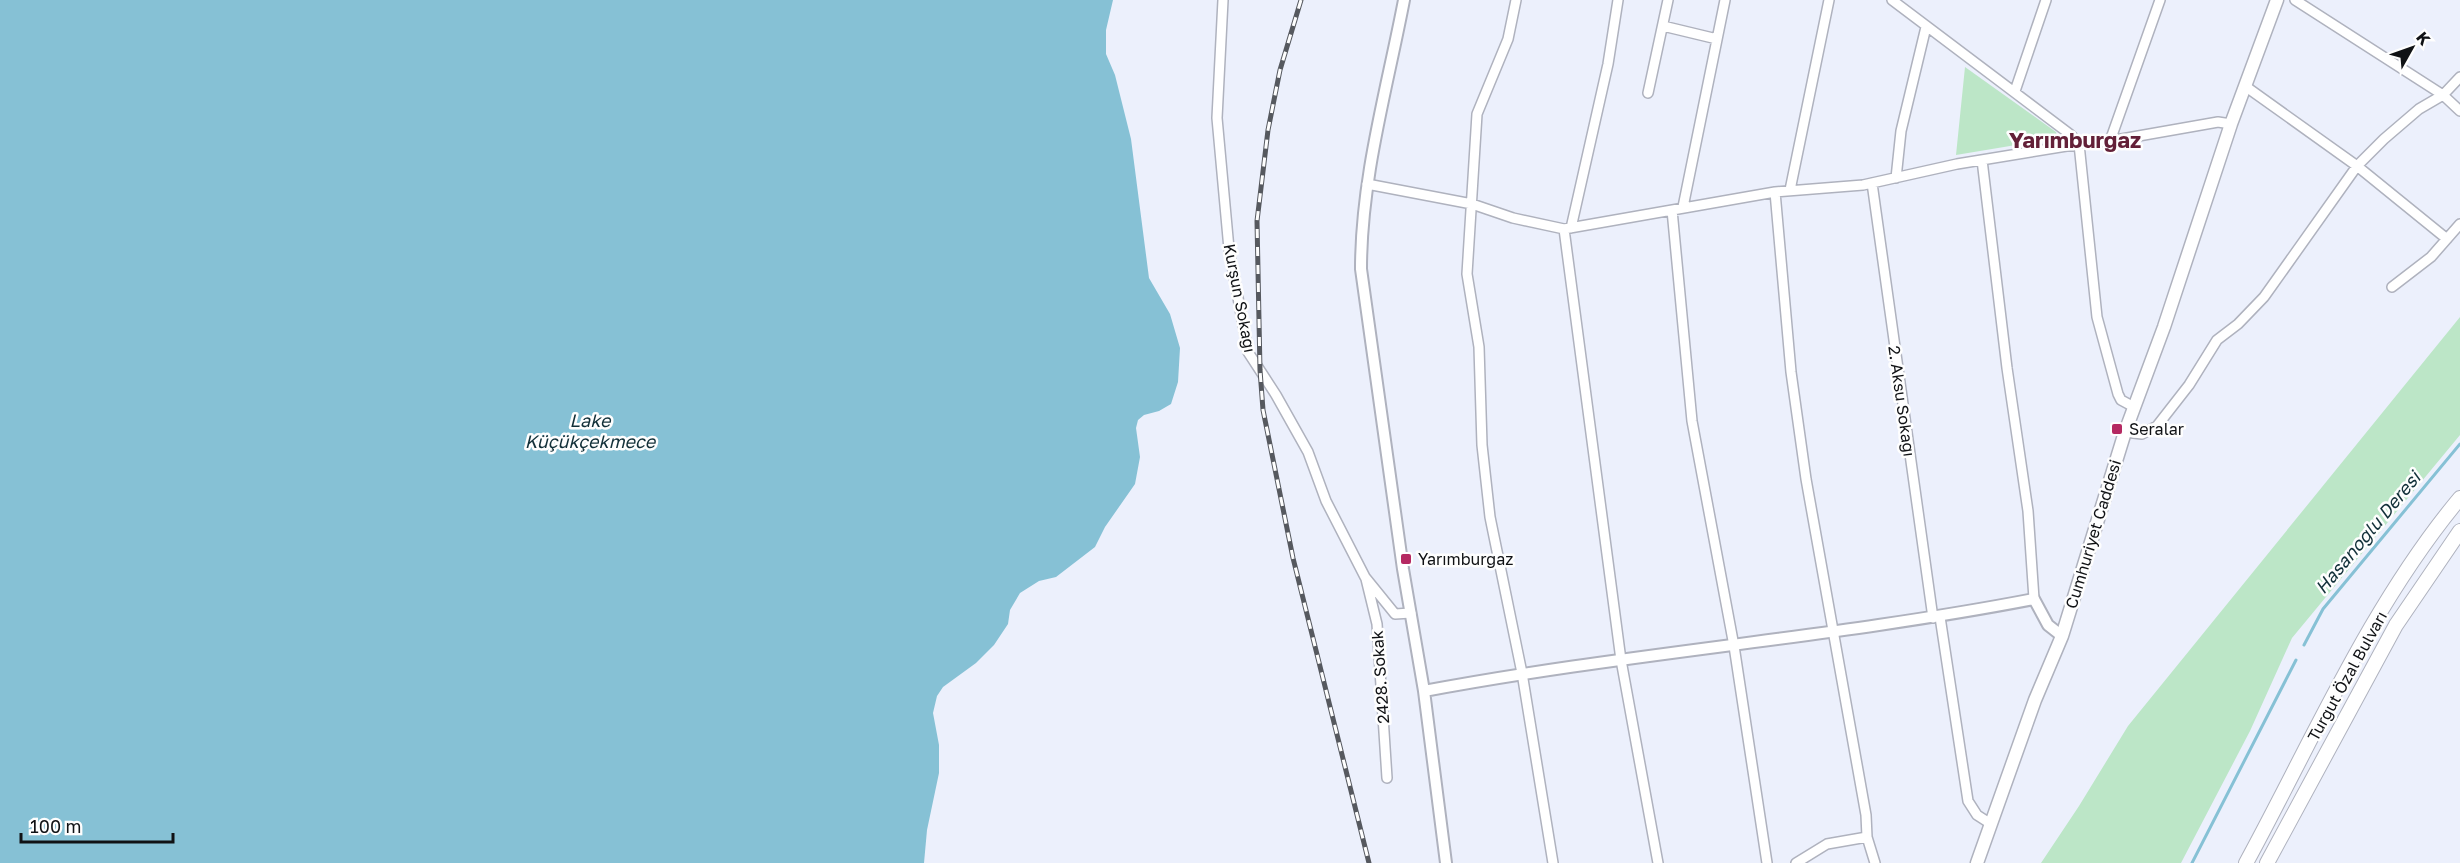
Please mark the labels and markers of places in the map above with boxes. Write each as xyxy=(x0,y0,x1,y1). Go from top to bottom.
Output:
place label: Seralar xyxy=(2129,419,2184,439)
marker: Seralar xyxy=(2110,422,2124,436)
place label: Yarımburgaz xyxy=(1418,549,1513,569)
marker: Yarımburgaz xyxy=(1399,552,1413,566)

